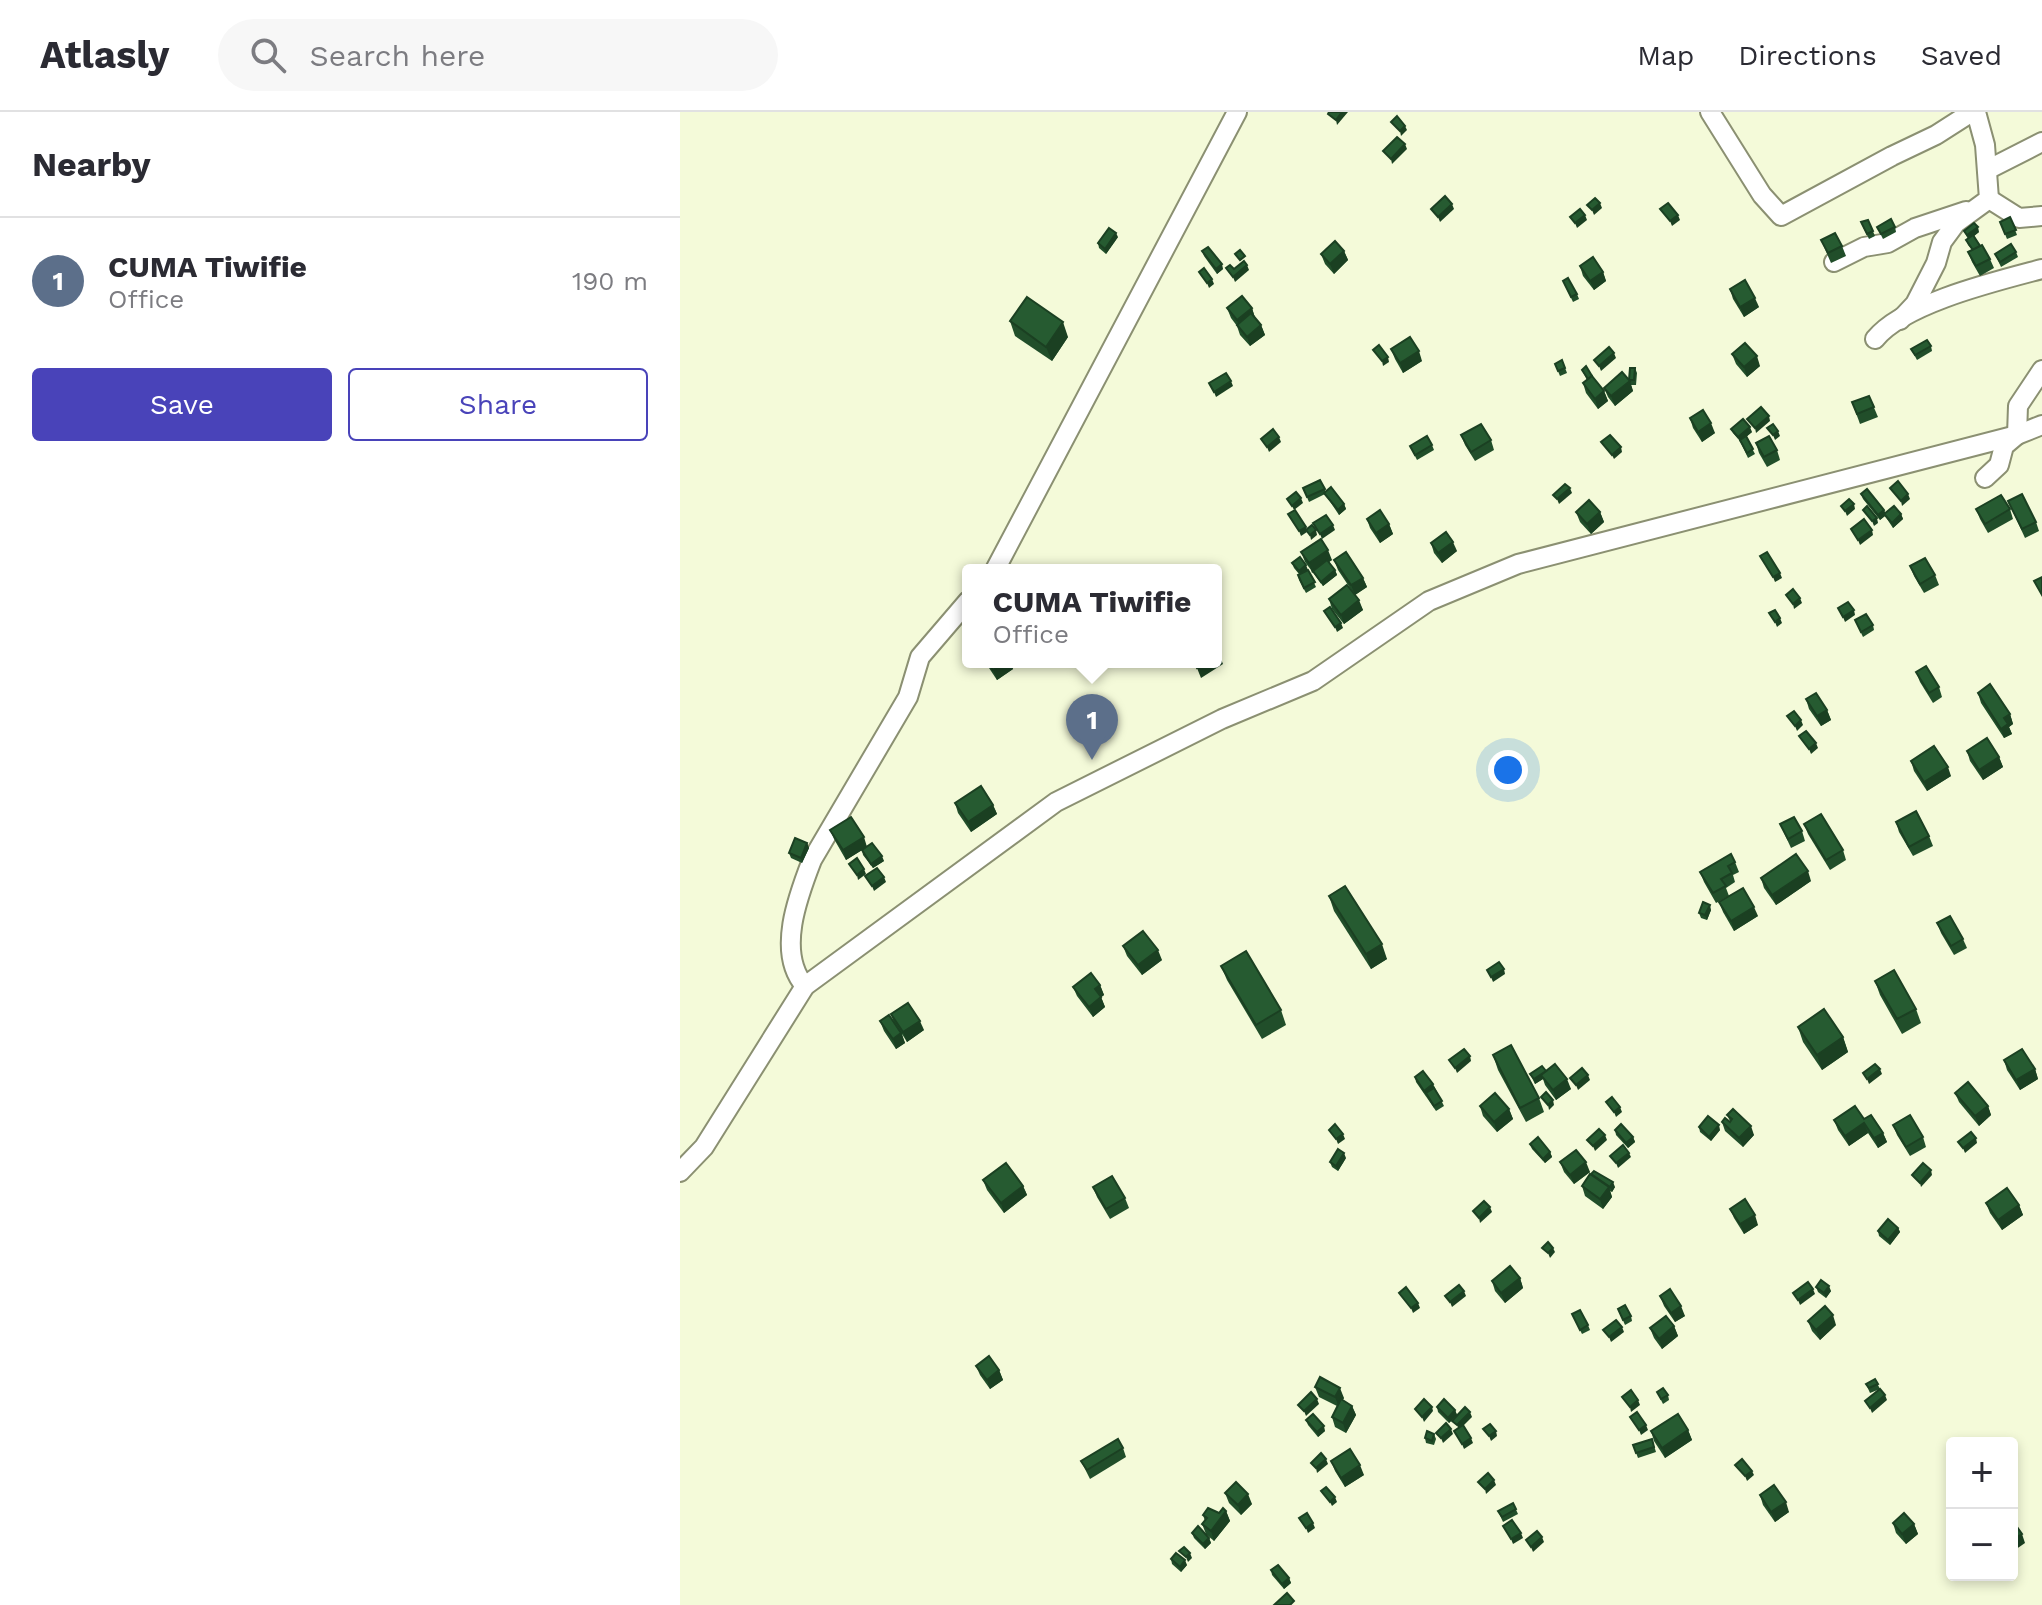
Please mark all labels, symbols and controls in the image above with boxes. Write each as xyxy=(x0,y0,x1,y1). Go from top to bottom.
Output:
search box xyxy=(218,19,778,91)
text: Atlasly xyxy=(40,33,170,77)
icon: search xyxy=(246,33,290,77)
text: Search here xyxy=(310,38,485,73)
text: Map xyxy=(1637,39,1694,72)
text: Directions xyxy=(1738,39,1877,72)
text: Saved xyxy=(1921,39,2002,72)
text: Nearby xyxy=(32,144,151,184)
text: CUMA Tiwifie xyxy=(108,249,307,284)
text: 1 xyxy=(52,266,64,296)
text: 190 m xyxy=(572,266,648,296)
text: Office xyxy=(108,284,184,314)
button: Save xyxy=(32,368,332,441)
button: Share xyxy=(348,368,648,441)
popup xyxy=(962,564,1222,668)
text: CUMA Tiwifie xyxy=(993,584,1191,619)
text: Office xyxy=(993,619,1069,649)
pin: 1 xyxy=(1066,694,1118,760)
your location xyxy=(1488,750,1528,790)
map controls xyxy=(1946,1437,2018,1581)
button: + xyxy=(1946,1437,2018,1509)
button: − xyxy=(1946,1509,2018,1581)

